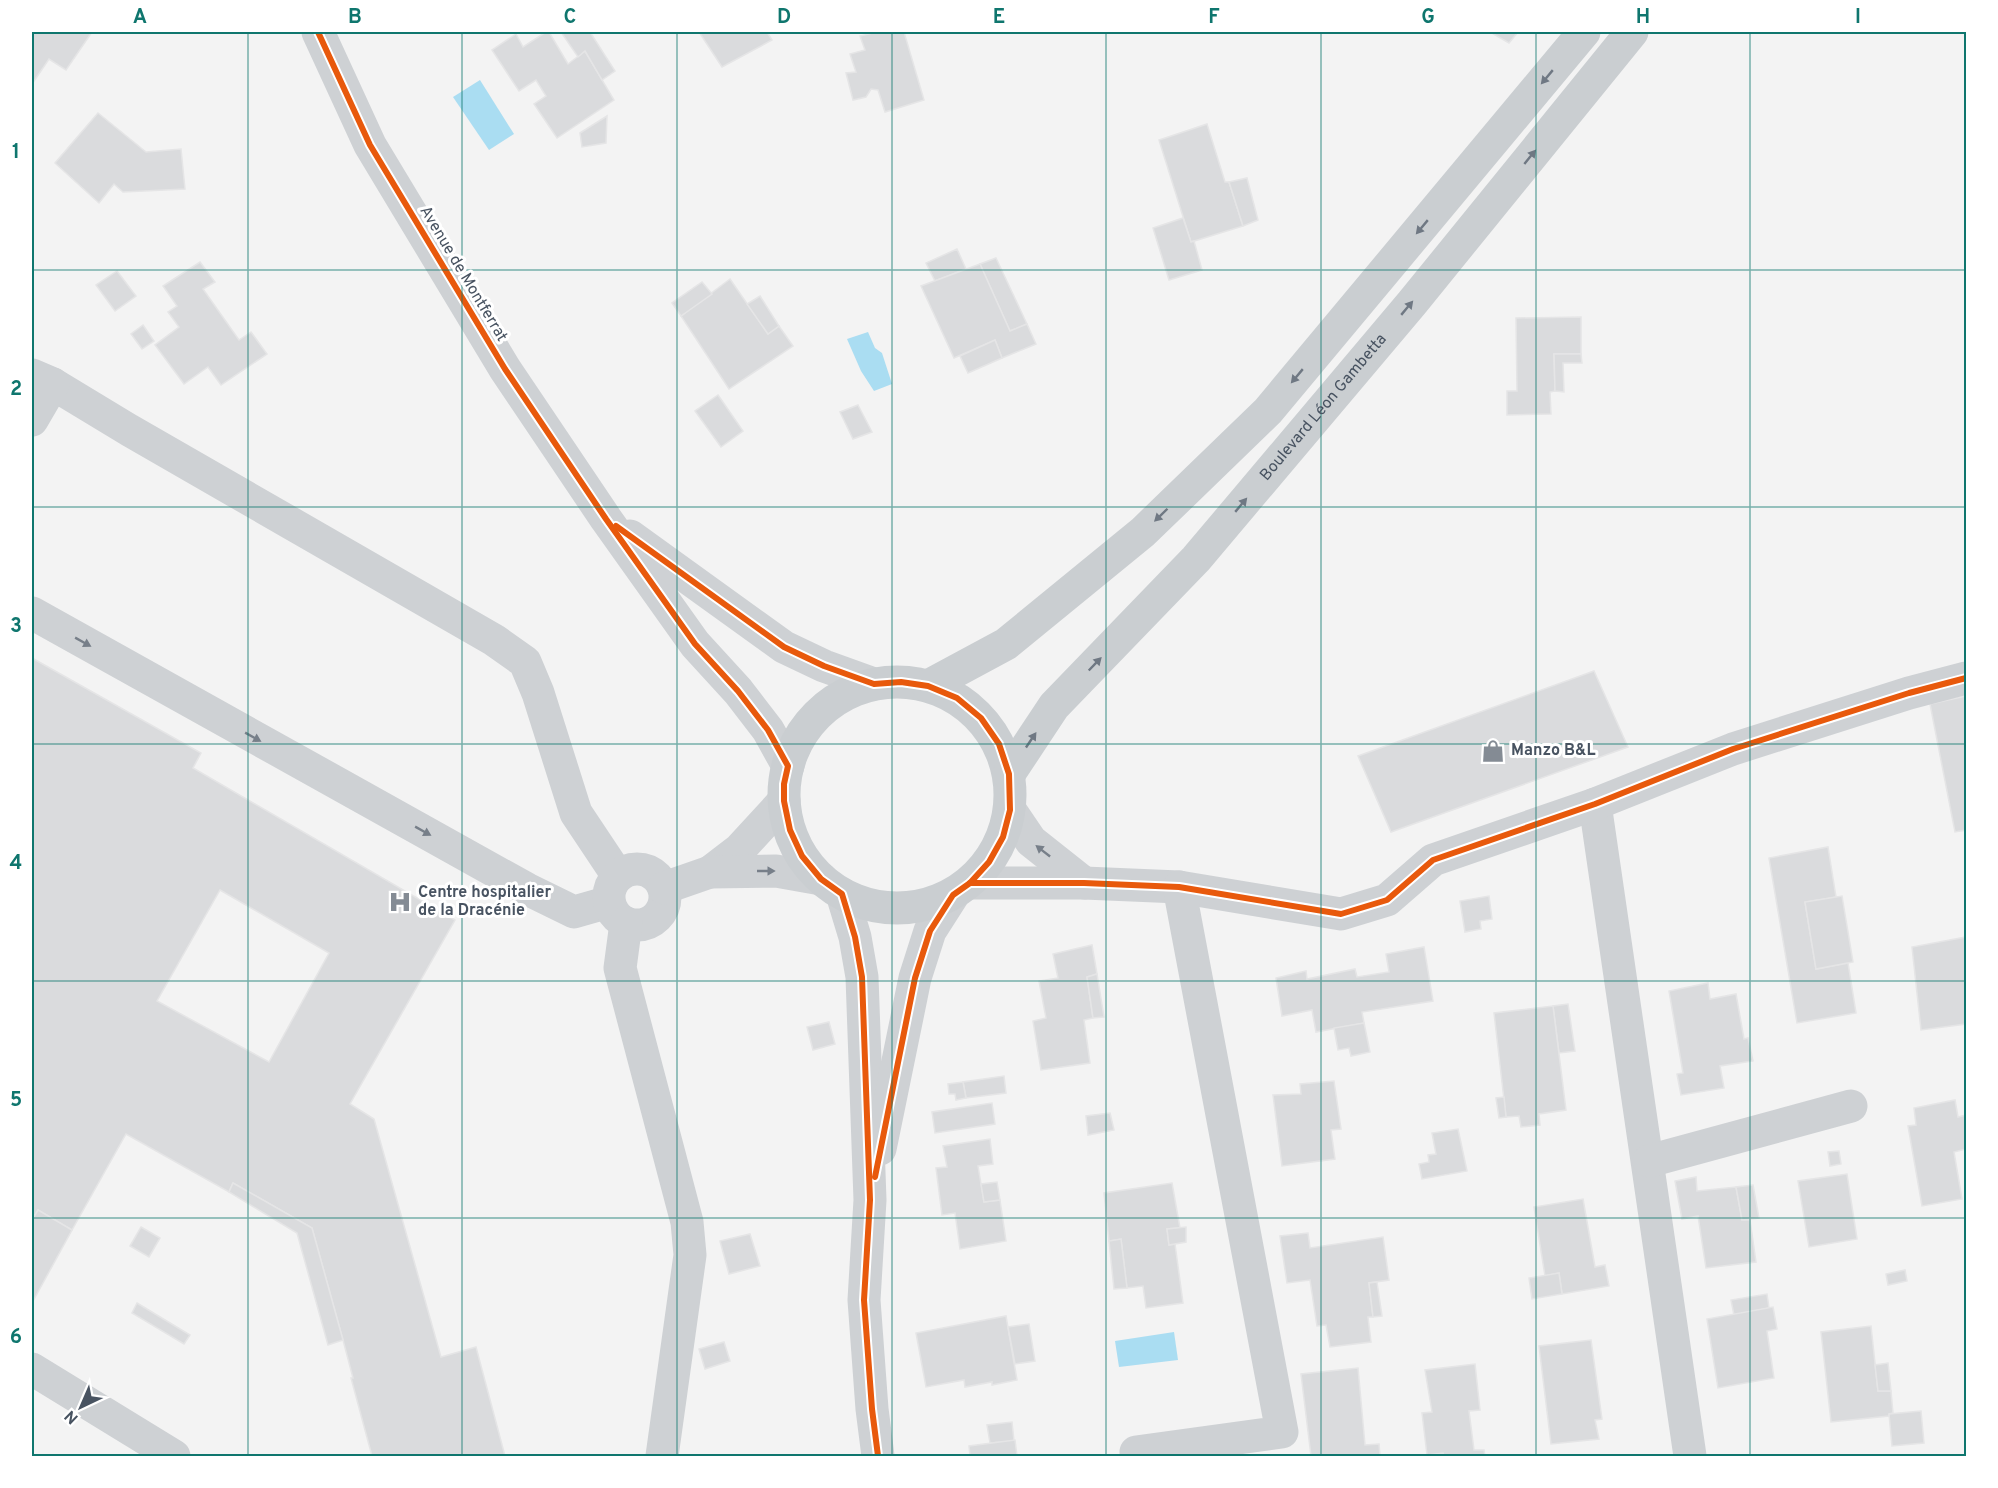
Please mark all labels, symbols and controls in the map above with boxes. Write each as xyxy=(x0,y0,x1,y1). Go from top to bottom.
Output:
text: A xyxy=(133,5,147,31)
text: B xyxy=(348,5,362,31)
text: C xyxy=(564,5,576,31)
text: D xyxy=(777,5,791,31)
text: E xyxy=(993,5,1005,31)
text: F xyxy=(1208,5,1220,31)
text: G xyxy=(1421,5,1435,31)
text: H xyxy=(1636,5,1650,31)
text: I xyxy=(1855,5,1861,31)
one-way arrow xyxy=(1541,69,1553,84)
text: 1 xyxy=(12,140,20,166)
one-way arrow xyxy=(1524,149,1537,165)
street label: Avenue de Montferrat xyxy=(415,202,511,346)
one-way arrow xyxy=(1416,219,1429,235)
one-way arrow xyxy=(1400,301,1413,316)
street label: Boulevard Léon Gambetta xyxy=(1256,330,1391,485)
one-way arrow xyxy=(1291,368,1304,384)
text: 2 xyxy=(10,377,22,403)
one-way arrow xyxy=(1234,498,1247,513)
one-way arrow xyxy=(1154,508,1168,522)
text: 3 xyxy=(10,614,22,640)
one-way arrow xyxy=(74,637,91,647)
one-way arrow xyxy=(1087,658,1101,672)
one-way arrow xyxy=(245,732,262,742)
one-way arrow xyxy=(1026,732,1037,749)
shop icon: Manzo B&L xyxy=(1480,738,1506,764)
place label: Manzo B&L xyxy=(1511,741,1596,761)
one-way arrow xyxy=(415,826,432,836)
one-way arrow xyxy=(1035,845,1050,857)
text: 4 xyxy=(10,851,22,877)
one-way arrow xyxy=(756,866,775,876)
place label: Centre hospitalier de la Dracénie xyxy=(418,883,552,921)
hospital icon: Centre hospitalier de la Dracénie xyxy=(387,889,413,915)
text: 5 xyxy=(10,1088,22,1114)
text: 6 xyxy=(10,1325,22,1351)
north arrow xyxy=(51,1377,111,1437)
text: N xyxy=(61,1405,83,1428)

